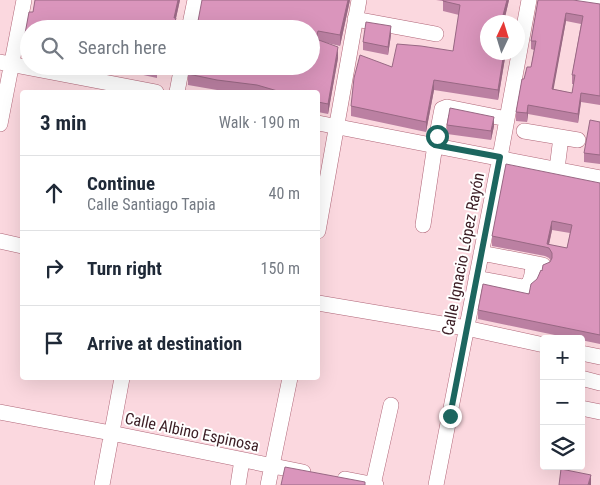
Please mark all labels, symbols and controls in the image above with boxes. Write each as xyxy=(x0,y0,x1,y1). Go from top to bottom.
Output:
north arrow xyxy=(480,15,525,60)
search box xyxy=(20,20,320,75)
icon: search xyxy=(38,34,66,62)
text: Search here xyxy=(78,36,166,59)
text: 3 min xyxy=(40,111,87,135)
text: Walk · 190 m xyxy=(219,113,300,132)
route start xyxy=(426,125,449,148)
street label: Calle Ignacio López Rayón xyxy=(438,171,488,337)
text: Continue xyxy=(87,172,155,195)
icon: ahead xyxy=(40,179,68,207)
text: 40 m xyxy=(268,184,300,203)
text: Calle Santiago Tapia xyxy=(87,195,216,214)
icon: right xyxy=(40,254,68,282)
text: Turn right xyxy=(87,257,162,280)
text: 150 m xyxy=(261,259,300,278)
icon: arrive xyxy=(40,329,68,357)
text: Arrive at destination xyxy=(87,332,242,355)
map controls xyxy=(540,335,585,470)
button: + xyxy=(540,335,585,380)
button: − xyxy=(540,380,585,425)
route end xyxy=(439,405,462,428)
street label: Calle Albino Espinosa xyxy=(123,408,261,456)
button: layers xyxy=(540,425,585,470)

